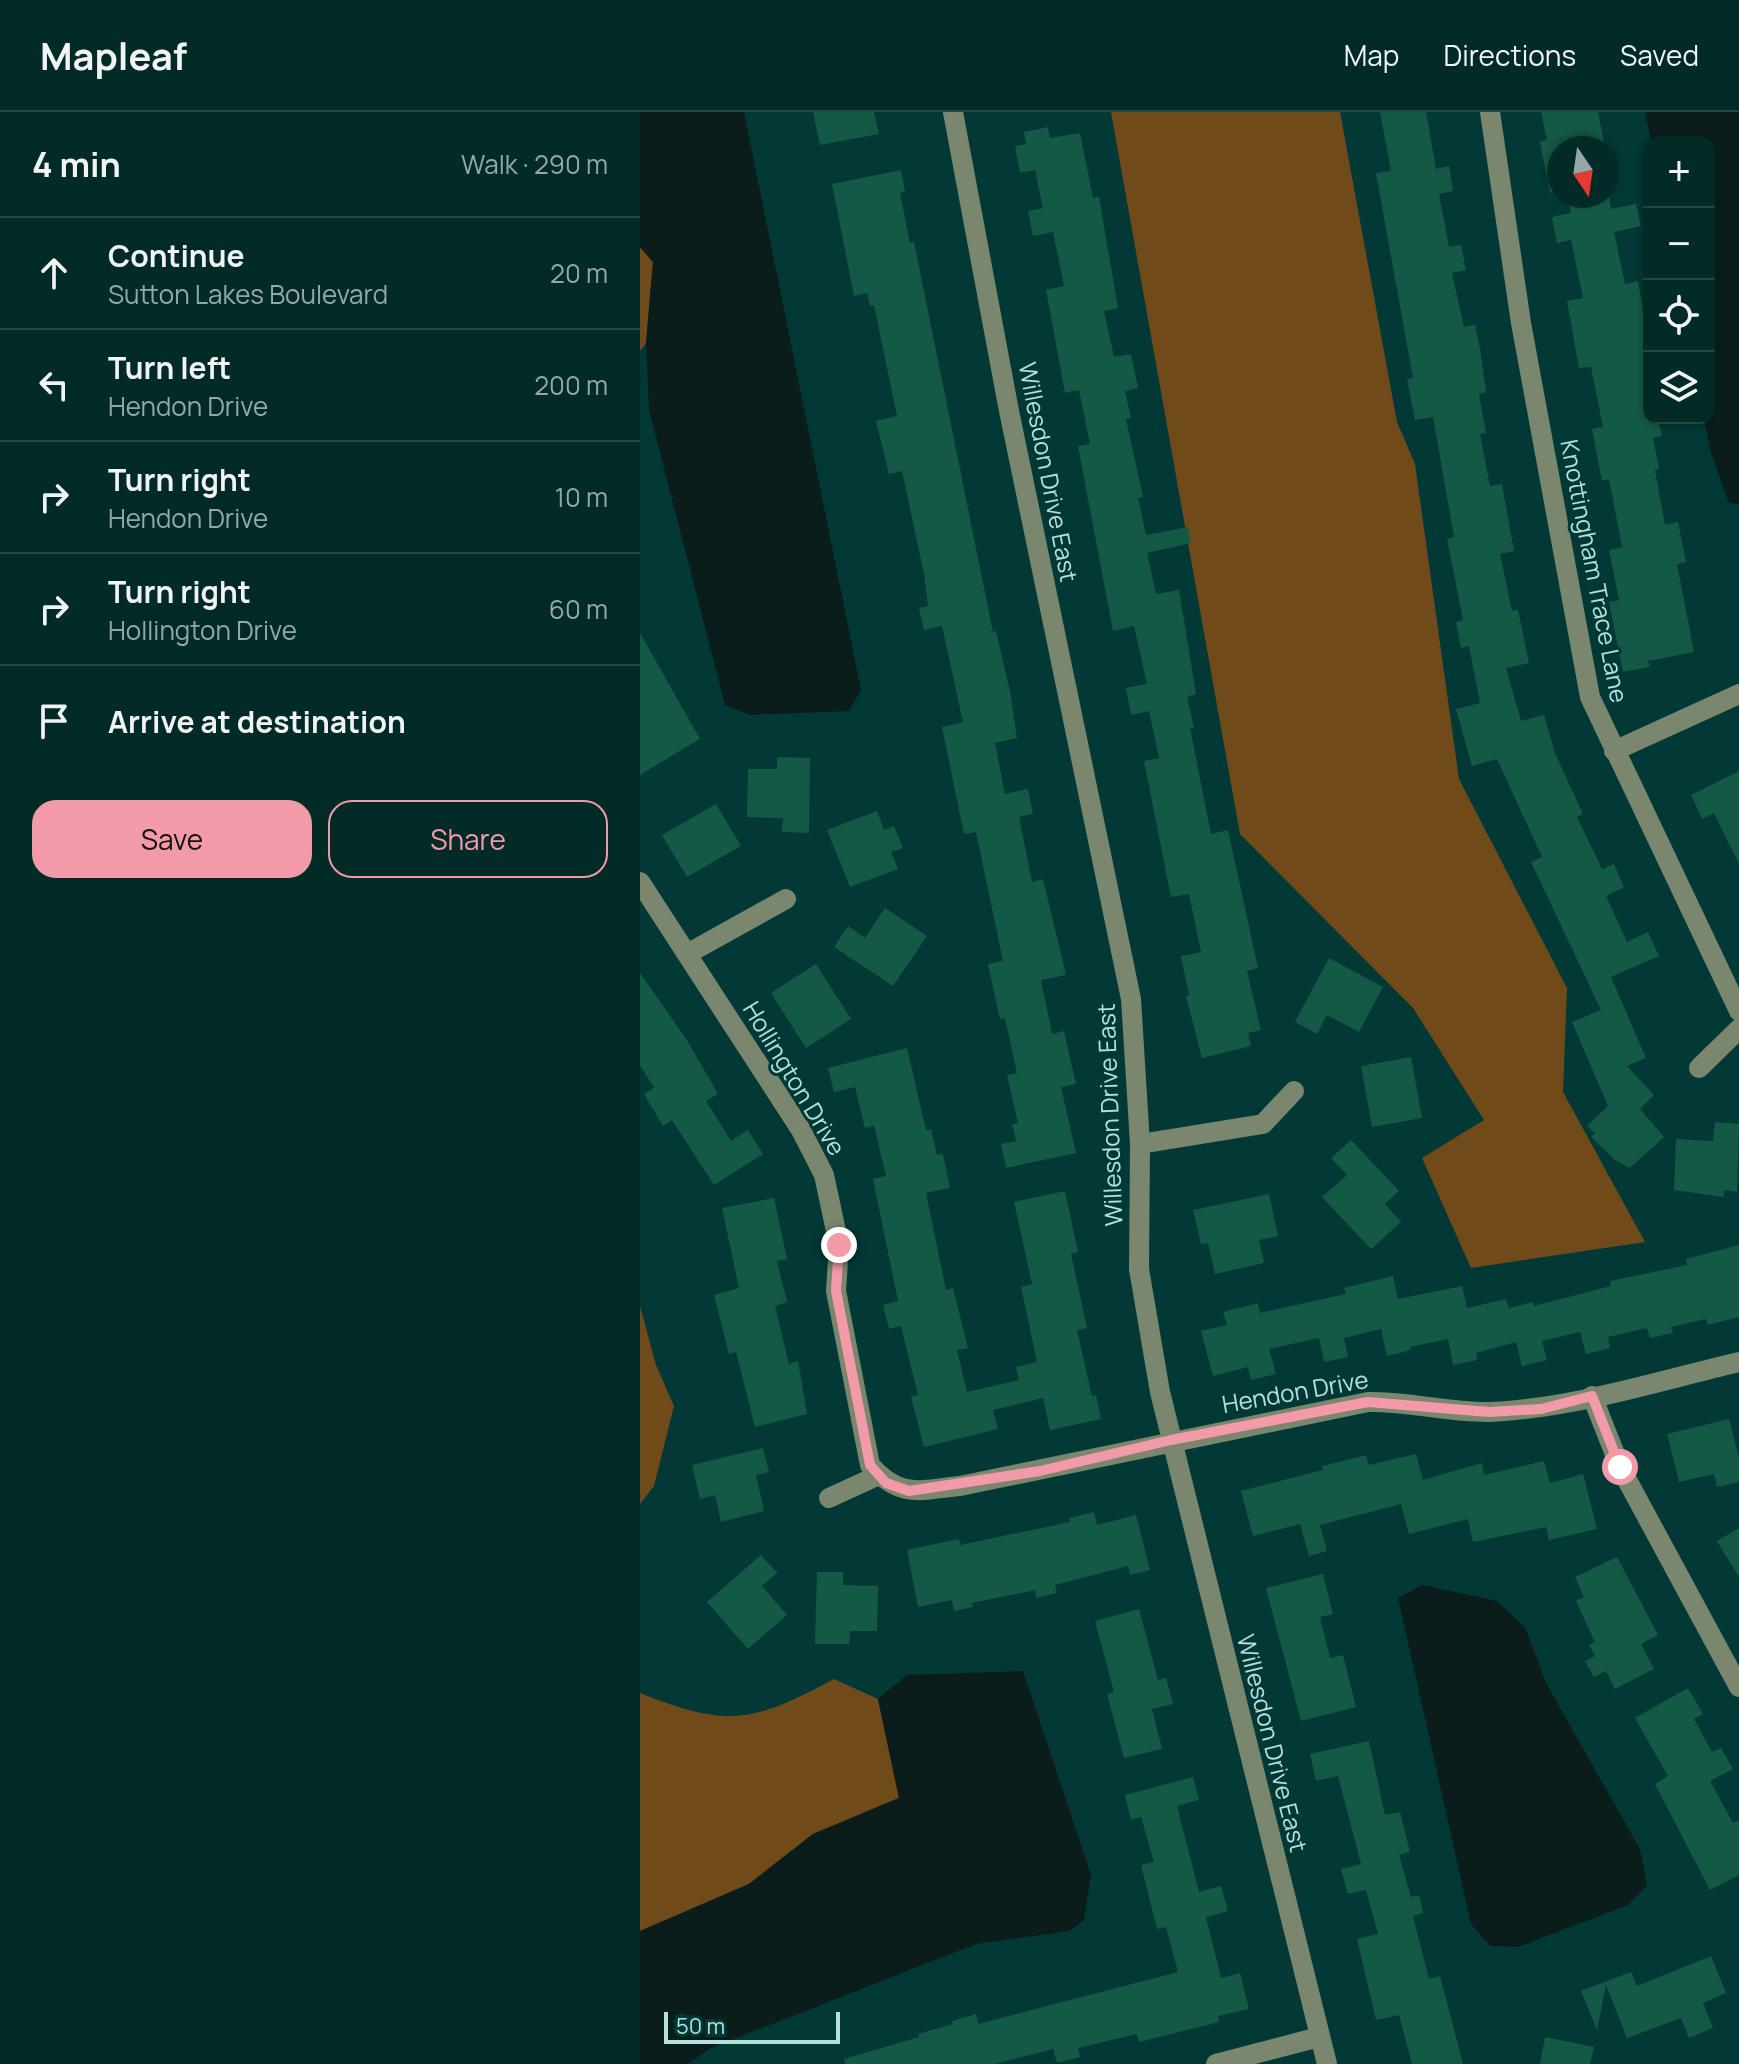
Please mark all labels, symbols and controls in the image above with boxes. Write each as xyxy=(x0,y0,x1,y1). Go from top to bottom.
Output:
text: Mapleaf xyxy=(40,29,187,81)
text: Map xyxy=(1344,36,1399,74)
text: Directions xyxy=(1443,36,1576,74)
text: Saved xyxy=(1620,36,1699,74)
north arrow xyxy=(1547,136,1619,208)
map controls xyxy=(1643,136,1715,424)
button: + xyxy=(1643,136,1715,208)
text: 4 min xyxy=(32,141,121,187)
text: Walk · 290 m xyxy=(461,146,608,182)
button: − xyxy=(1643,208,1715,280)
text: Continue xyxy=(108,235,244,276)
icon: ahead xyxy=(32,251,76,295)
text: 20 m xyxy=(550,255,608,291)
text: Sutton Lakes Boulevard xyxy=(108,276,388,312)
button: locate xyxy=(1643,280,1715,352)
text: Turn left xyxy=(108,347,231,388)
button: layers xyxy=(1643,352,1715,424)
street label: Willesdon Drive East xyxy=(1012,359,1086,585)
icon: left xyxy=(32,363,76,407)
text: 200 m xyxy=(534,367,608,403)
text: Hendon Drive xyxy=(108,388,268,424)
street label: Knottingham Trace Lane xyxy=(1553,437,1637,705)
text: Turn right xyxy=(108,459,251,500)
icon: right xyxy=(32,475,76,519)
text: 10 m xyxy=(555,479,608,515)
text: Hendon Drive xyxy=(108,500,268,536)
text: Turn right xyxy=(108,571,251,612)
icon: right xyxy=(32,587,76,631)
text: 60 m xyxy=(549,591,608,627)
text: Hollington Drive xyxy=(108,612,297,648)
icon: arrive xyxy=(32,699,76,743)
text: Arrive at destination xyxy=(108,701,406,742)
button: Save xyxy=(32,800,312,878)
button: Share xyxy=(328,800,608,878)
street label: Hollington Drive xyxy=(736,995,854,1161)
street label: Willesdon Drive East xyxy=(1089,1003,1129,1227)
route end xyxy=(821,1227,857,1263)
street label: Hendon Drive xyxy=(1219,1362,1371,1420)
route start xyxy=(1602,1449,1638,1485)
street label: Willesdon Drive East xyxy=(1230,1631,1316,1855)
scale bar xyxy=(664,2008,840,2044)
text: 50 m xyxy=(676,2011,725,2041)

